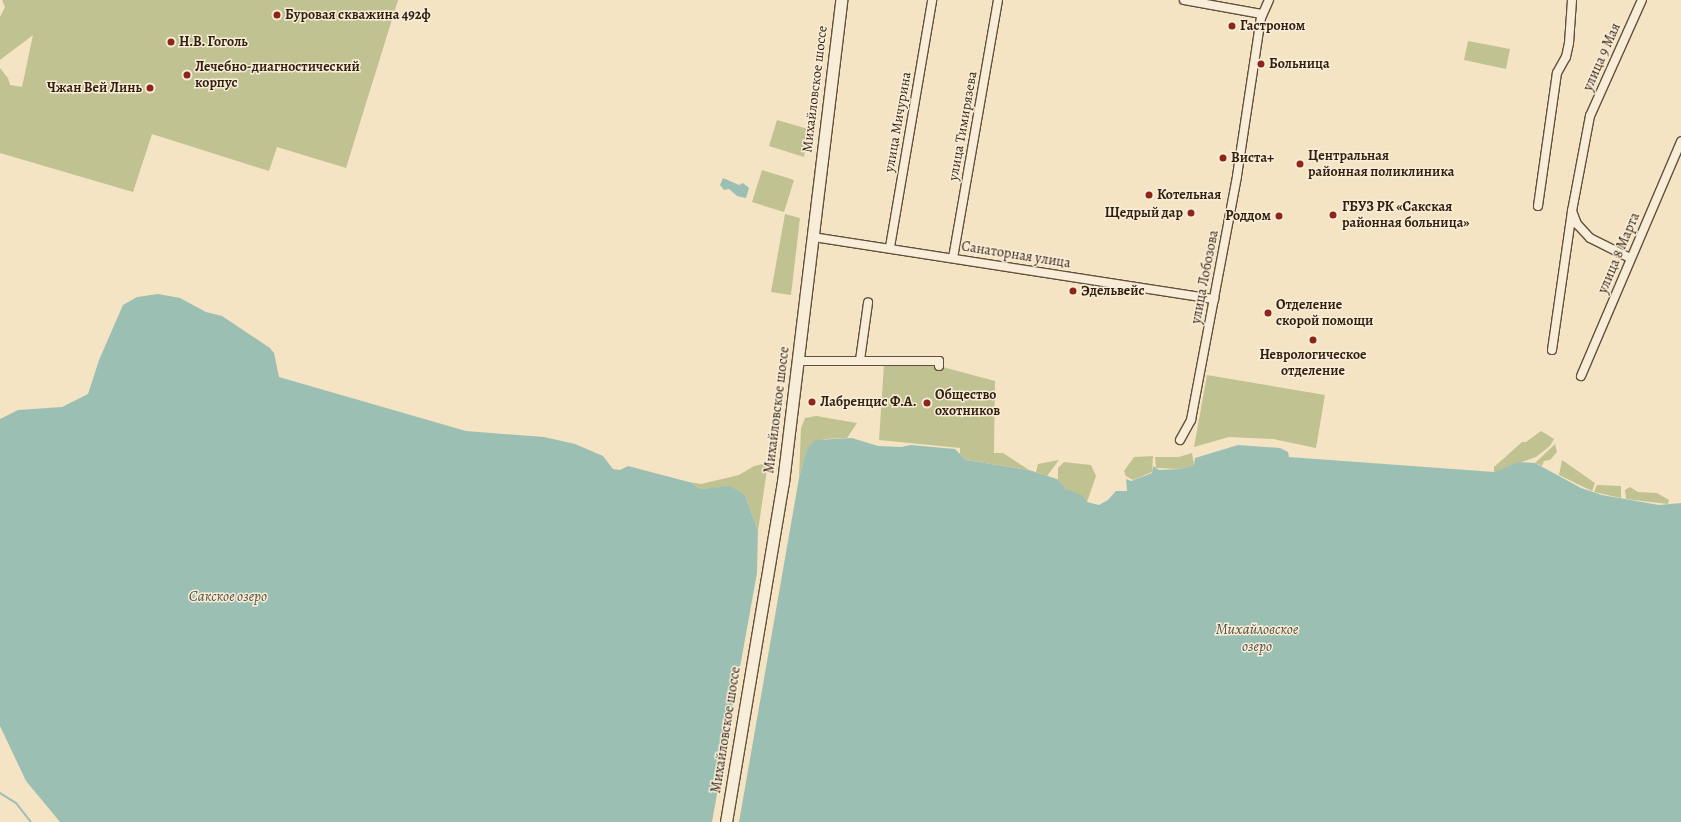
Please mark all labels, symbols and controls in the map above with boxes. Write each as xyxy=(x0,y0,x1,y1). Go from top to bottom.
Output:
place label: Буровая скважина 492ф xyxy=(285,7,431,23)
marker: Буровая скважина 492ф xyxy=(272,10,282,20)
place label: Гастроном xyxy=(1240,18,1305,34)
street label: улица 9 Мая xyxy=(1580,20,1624,94)
marker: Гастроном xyxy=(1227,21,1237,31)
street label: Михайловское шоссе xyxy=(799,25,831,153)
place label: Н.В. Гоголь xyxy=(179,34,248,50)
marker: Н.В. Гоголь xyxy=(166,37,176,47)
place label: Больница xyxy=(1269,56,1330,72)
place label: Лечебно-диагностический корпус xyxy=(195,59,360,92)
marker: Больница xyxy=(1256,59,1266,69)
marker: Лечебно-диагностический корпус xyxy=(182,70,192,80)
street label: улица Мичурина xyxy=(881,70,915,174)
street label: улица Тимирязева xyxy=(945,70,981,182)
place label: Чжан Вей Линь xyxy=(47,80,142,96)
marker: Чжан Вей Линь xyxy=(145,83,155,93)
place label: Центральная районная поликлиника xyxy=(1308,148,1454,180)
place label: Виста+ xyxy=(1231,150,1274,166)
marker: Виста+ xyxy=(1218,153,1228,163)
marker: Центральная районная поликлиника xyxy=(1295,159,1305,169)
place label: Котельная xyxy=(1157,187,1221,203)
marker: Котельная xyxy=(1144,190,1154,200)
place label: ГБУЗ РК «Сакская районная больница» xyxy=(1342,199,1470,232)
place label: Щедрый дар xyxy=(1105,205,1183,221)
marker: Щедрый дар xyxy=(1186,208,1196,218)
place label: Роддом xyxy=(1225,208,1271,224)
marker: ГБУЗ РК «Сакская районная больница» xyxy=(1327,209,1339,221)
street label: улица 8 Марта xyxy=(1594,210,1644,296)
marker: Роддом xyxy=(1274,211,1284,221)
street label: улица Лобозова xyxy=(1188,229,1222,325)
street label: Санаторная улица xyxy=(960,238,1072,272)
place label: Эдельвейс xyxy=(1081,283,1145,299)
marker: Эдельвейс xyxy=(1068,286,1078,296)
place label: Отделение скорой помощи xyxy=(1276,297,1373,330)
marker: Отделение скорой помощи xyxy=(1263,308,1273,318)
marker: Неврологическое отделение xyxy=(1308,335,1318,345)
street label: Михайловское шоссе xyxy=(761,346,793,474)
place label: Неврологическое отделение xyxy=(1259,347,1367,380)
place label: Общество охотников xyxy=(935,387,1000,420)
place label: Лабренцис Ф.А. xyxy=(820,394,917,410)
marker: Лабренцис Ф.А. xyxy=(807,397,817,407)
marker: Общество охотников xyxy=(922,398,932,408)
water label: Сакское озеро xyxy=(189,588,267,606)
water label: Михайловское озеро xyxy=(1216,620,1298,655)
street label: Михайловское шоссе xyxy=(708,666,744,794)

